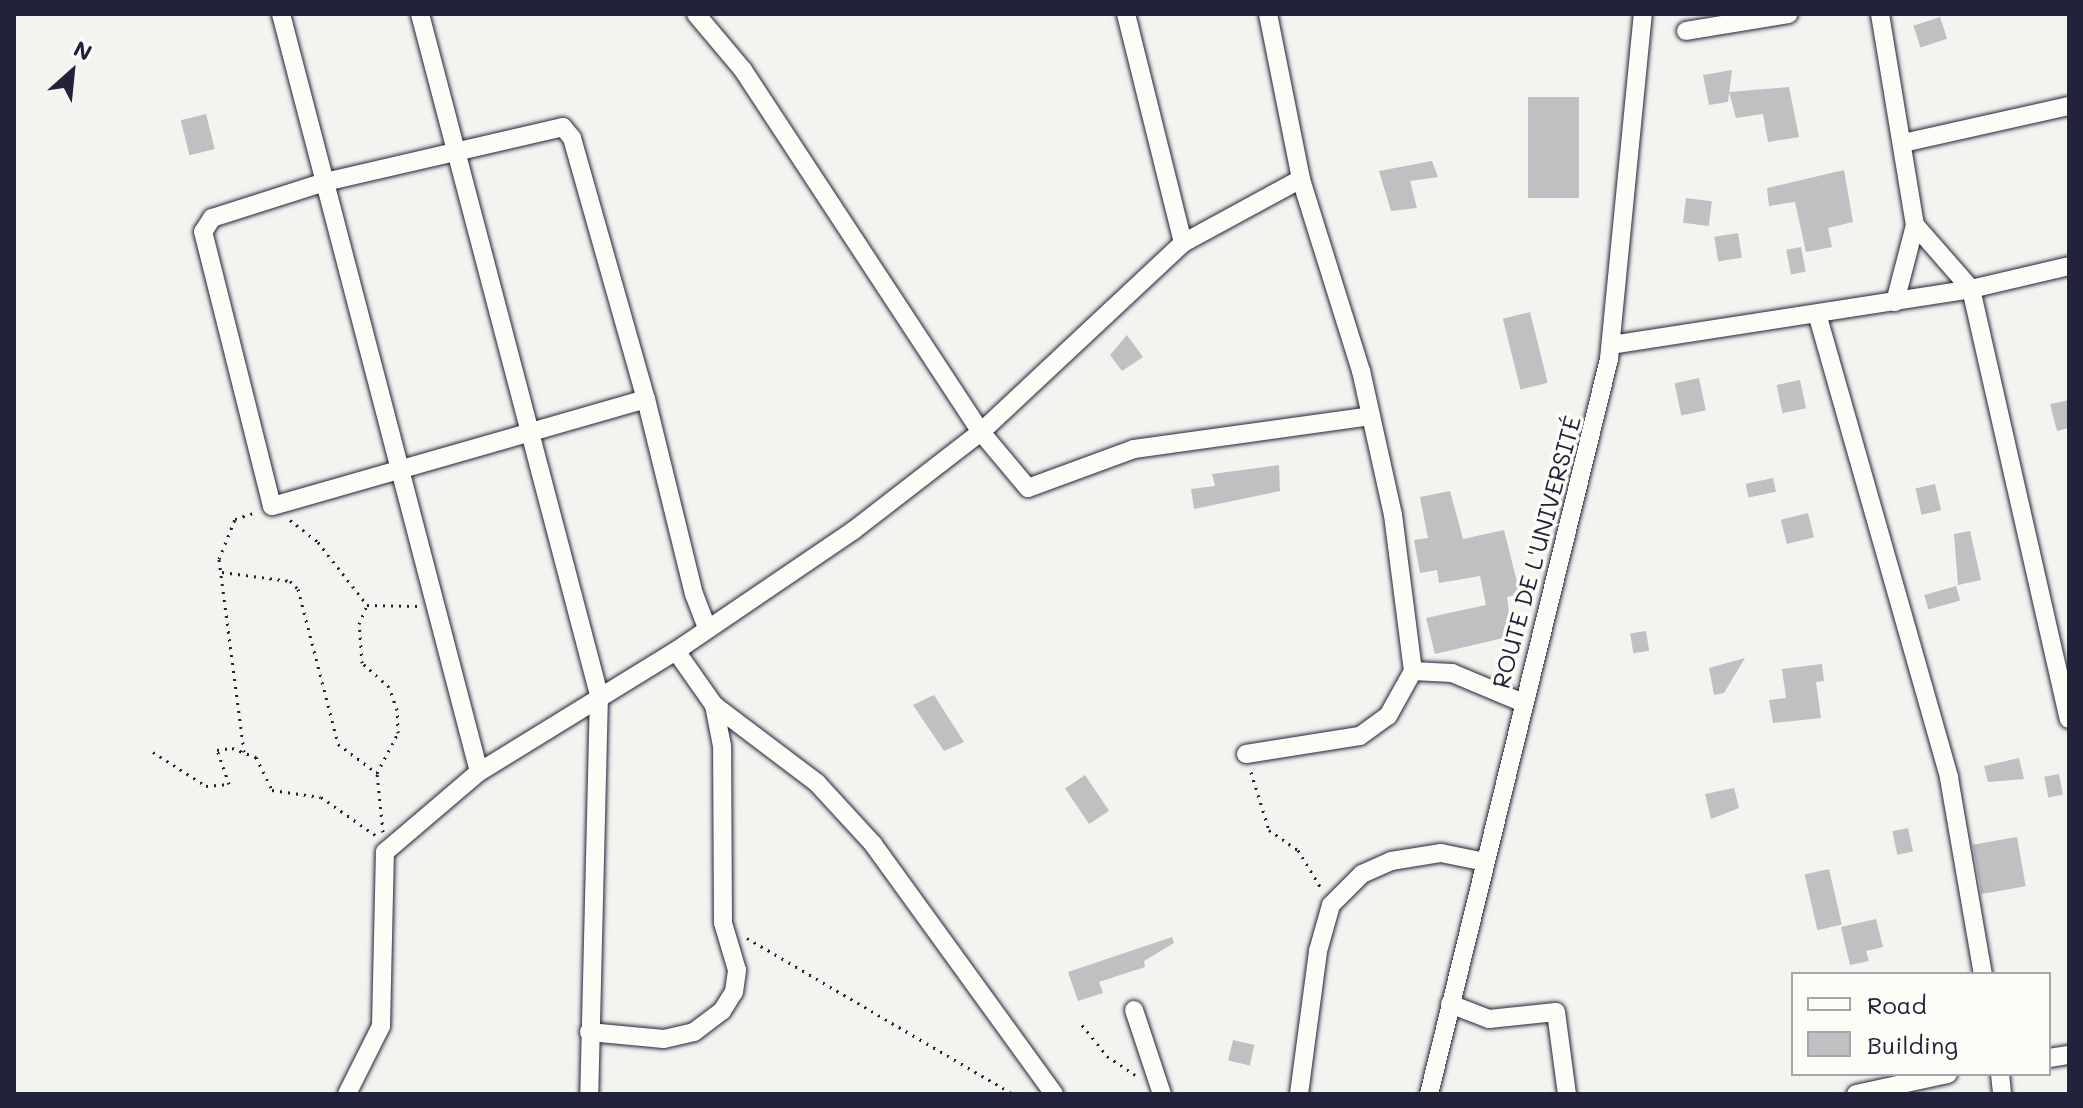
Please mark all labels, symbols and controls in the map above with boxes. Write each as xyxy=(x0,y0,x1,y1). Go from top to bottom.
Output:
north arrow xyxy=(32,32,112,112)
text: N xyxy=(69,33,97,67)
street label: ROUTE DE L'UNIVERSITÉ xyxy=(1486,413,1586,691)
legend xyxy=(1791,972,2051,1076)
text: Road xyxy=(1867,989,1927,1020)
text: Building xyxy=(1867,1029,1958,1060)

